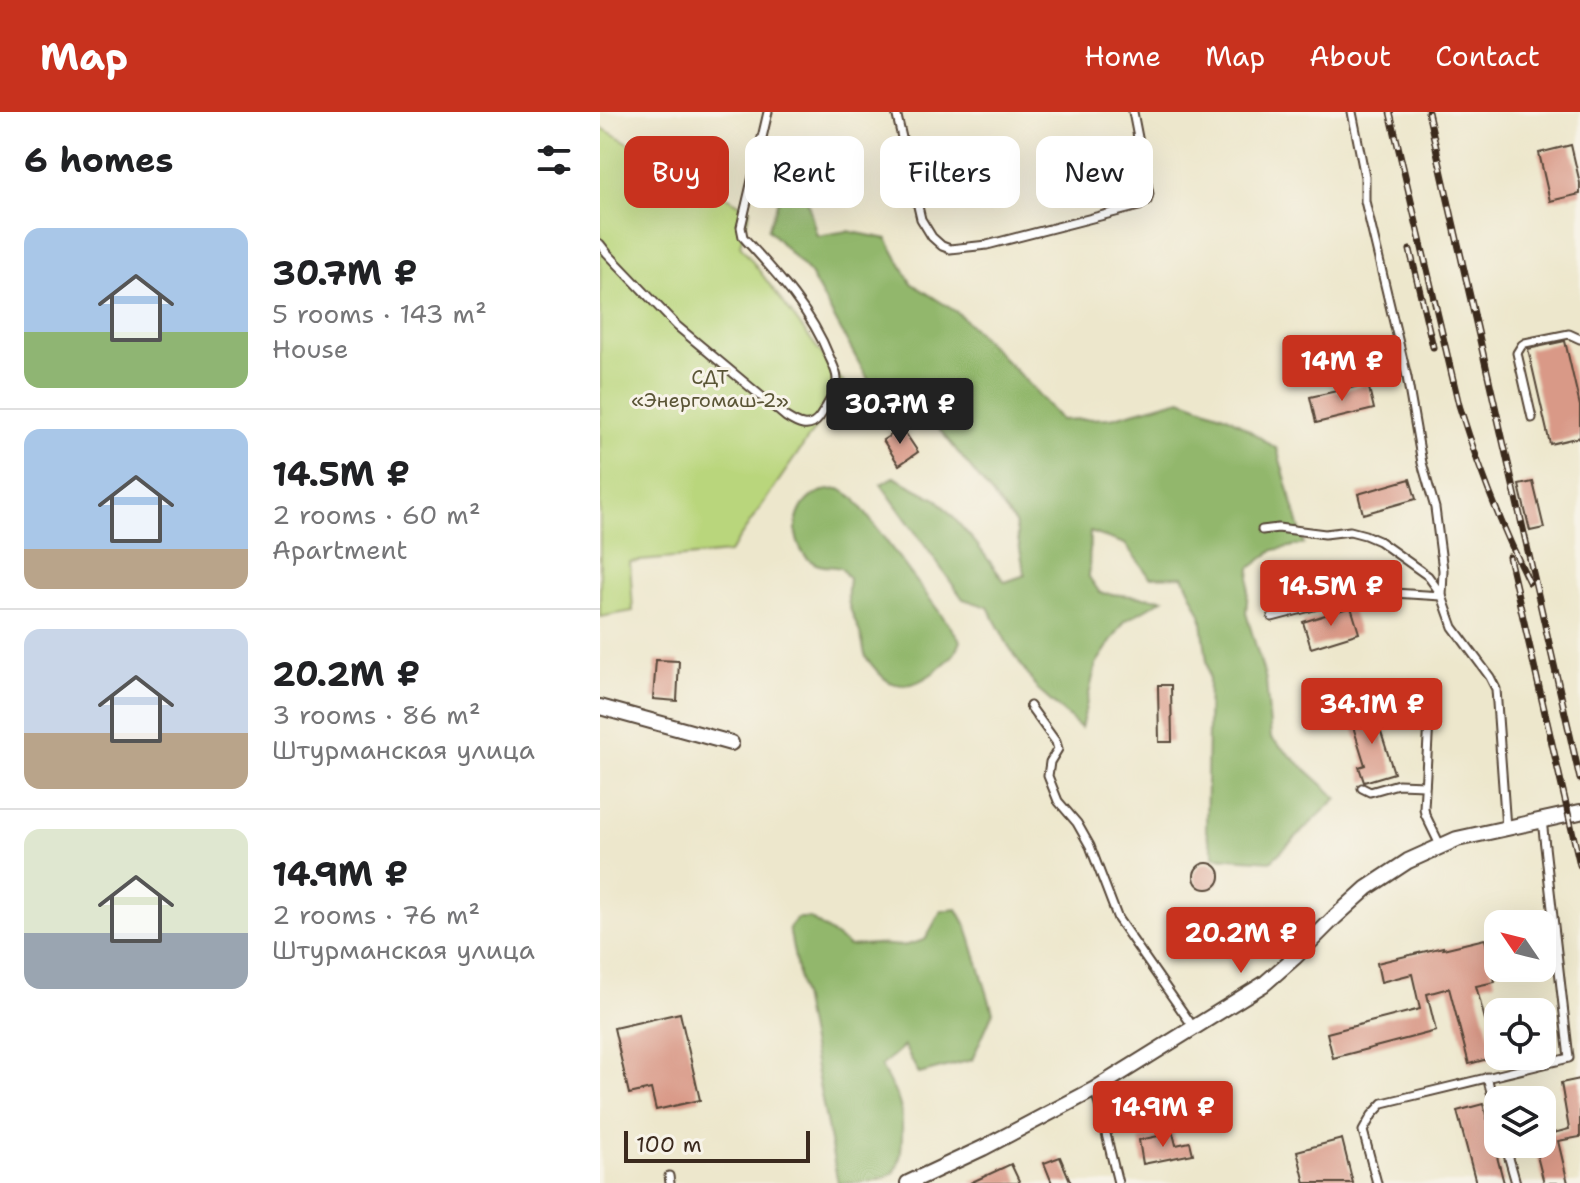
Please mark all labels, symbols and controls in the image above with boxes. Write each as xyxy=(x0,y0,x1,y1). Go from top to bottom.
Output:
text: Map xyxy=(40,31,128,82)
text: Home xyxy=(1084,37,1161,75)
text: Map xyxy=(1205,37,1265,75)
text: About xyxy=(1309,37,1391,75)
text: Contact xyxy=(1435,37,1540,75)
chip: Buy xyxy=(624,136,729,208)
chip: Rent xyxy=(745,136,864,208)
chip: Filters xyxy=(880,136,1020,208)
chip: New xyxy=(1036,136,1153,208)
text: 6 homes xyxy=(24,137,173,183)
icon: filters xyxy=(532,138,576,182)
text: 30.7M ₽ xyxy=(272,250,417,296)
icon: home xyxy=(88,260,184,356)
text: 5 rooms · 143 m² xyxy=(272,296,487,331)
text: House xyxy=(272,331,348,366)
pin: 14M ₽ xyxy=(1286,335,1398,403)
text: 14M ₽ xyxy=(1300,343,1384,378)
park label: СДТ «Энергомаш-2» xyxy=(631,364,789,413)
pin: 30.7M ₽ xyxy=(826,378,974,446)
text: 30.7M ₽ xyxy=(844,386,956,421)
text: 14.5M ₽ xyxy=(272,451,410,497)
icon: home xyxy=(88,461,184,557)
text: 2 rooms · 60 m² xyxy=(272,497,481,532)
text: Apartment xyxy=(272,532,408,567)
pin: 14.5M ₽ xyxy=(1257,560,1405,628)
text: 14.5M ₽ xyxy=(1278,568,1384,603)
text: 20.2M ₽ xyxy=(272,651,420,697)
icon: home xyxy=(88,661,184,757)
pin: 34.1M ₽ xyxy=(1298,678,1446,746)
text: 34.1M ₽ xyxy=(1319,686,1425,721)
text: 3 rooms · 86 m² xyxy=(272,697,481,732)
text: Штурманская улица xyxy=(272,732,535,767)
text: 14.9M ₽ xyxy=(272,851,408,897)
icon: home xyxy=(88,861,184,957)
text: 2 rooms · 76 m² xyxy=(272,897,480,932)
pin: 20.2M ₽ xyxy=(1167,907,1315,975)
north arrow xyxy=(1484,910,1556,982)
map controls xyxy=(1484,910,1556,1158)
text: 20.2M ₽ xyxy=(1184,915,1298,950)
text: Штурманская улица xyxy=(272,932,535,967)
button: locate xyxy=(1484,998,1556,1070)
pin: 14.9M ₽ xyxy=(1089,1081,1237,1149)
button: layers xyxy=(1484,1086,1556,1158)
text: 14.9M ₽ xyxy=(1111,1089,1215,1124)
scale bar xyxy=(624,1127,810,1163)
text: 100 m xyxy=(636,1130,702,1159)

